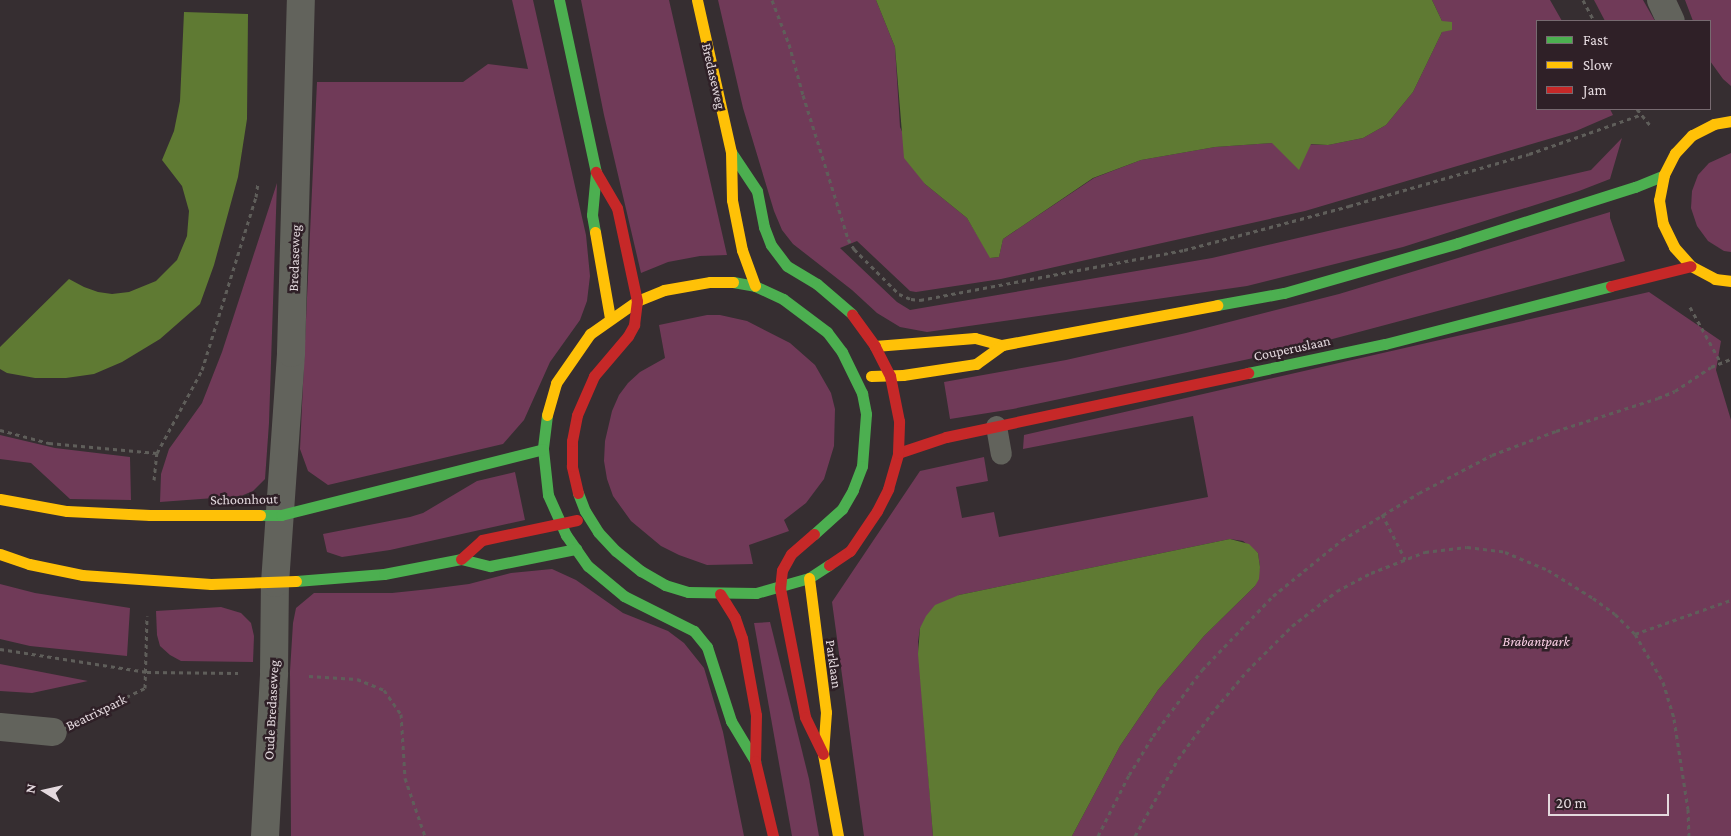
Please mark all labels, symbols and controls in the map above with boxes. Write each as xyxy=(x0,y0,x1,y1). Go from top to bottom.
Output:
legend xyxy=(1536,20,1711,110)
text: Fast xyxy=(1583,32,1608,48)
street label: Bredaseweg xyxy=(698,41,730,111)
text: Slow xyxy=(1583,57,1612,73)
text: Jam xyxy=(1583,82,1606,98)
street label: Bredaseweg xyxy=(284,224,304,292)
street label: Couperuslaan xyxy=(1252,332,1332,364)
street label: Schoonhout xyxy=(210,490,278,508)
park label: Brabantpark xyxy=(1503,633,1569,649)
street label: Parklaan xyxy=(822,639,846,689)
street label: Oude Bredaseweg xyxy=(260,660,282,760)
street label: Beatrixpark xyxy=(63,690,129,734)
north arrow xyxy=(20,766,70,816)
text: N xyxy=(22,782,39,794)
scale bar xyxy=(1551,784,1672,816)
text: 20 m xyxy=(1556,795,1587,811)

